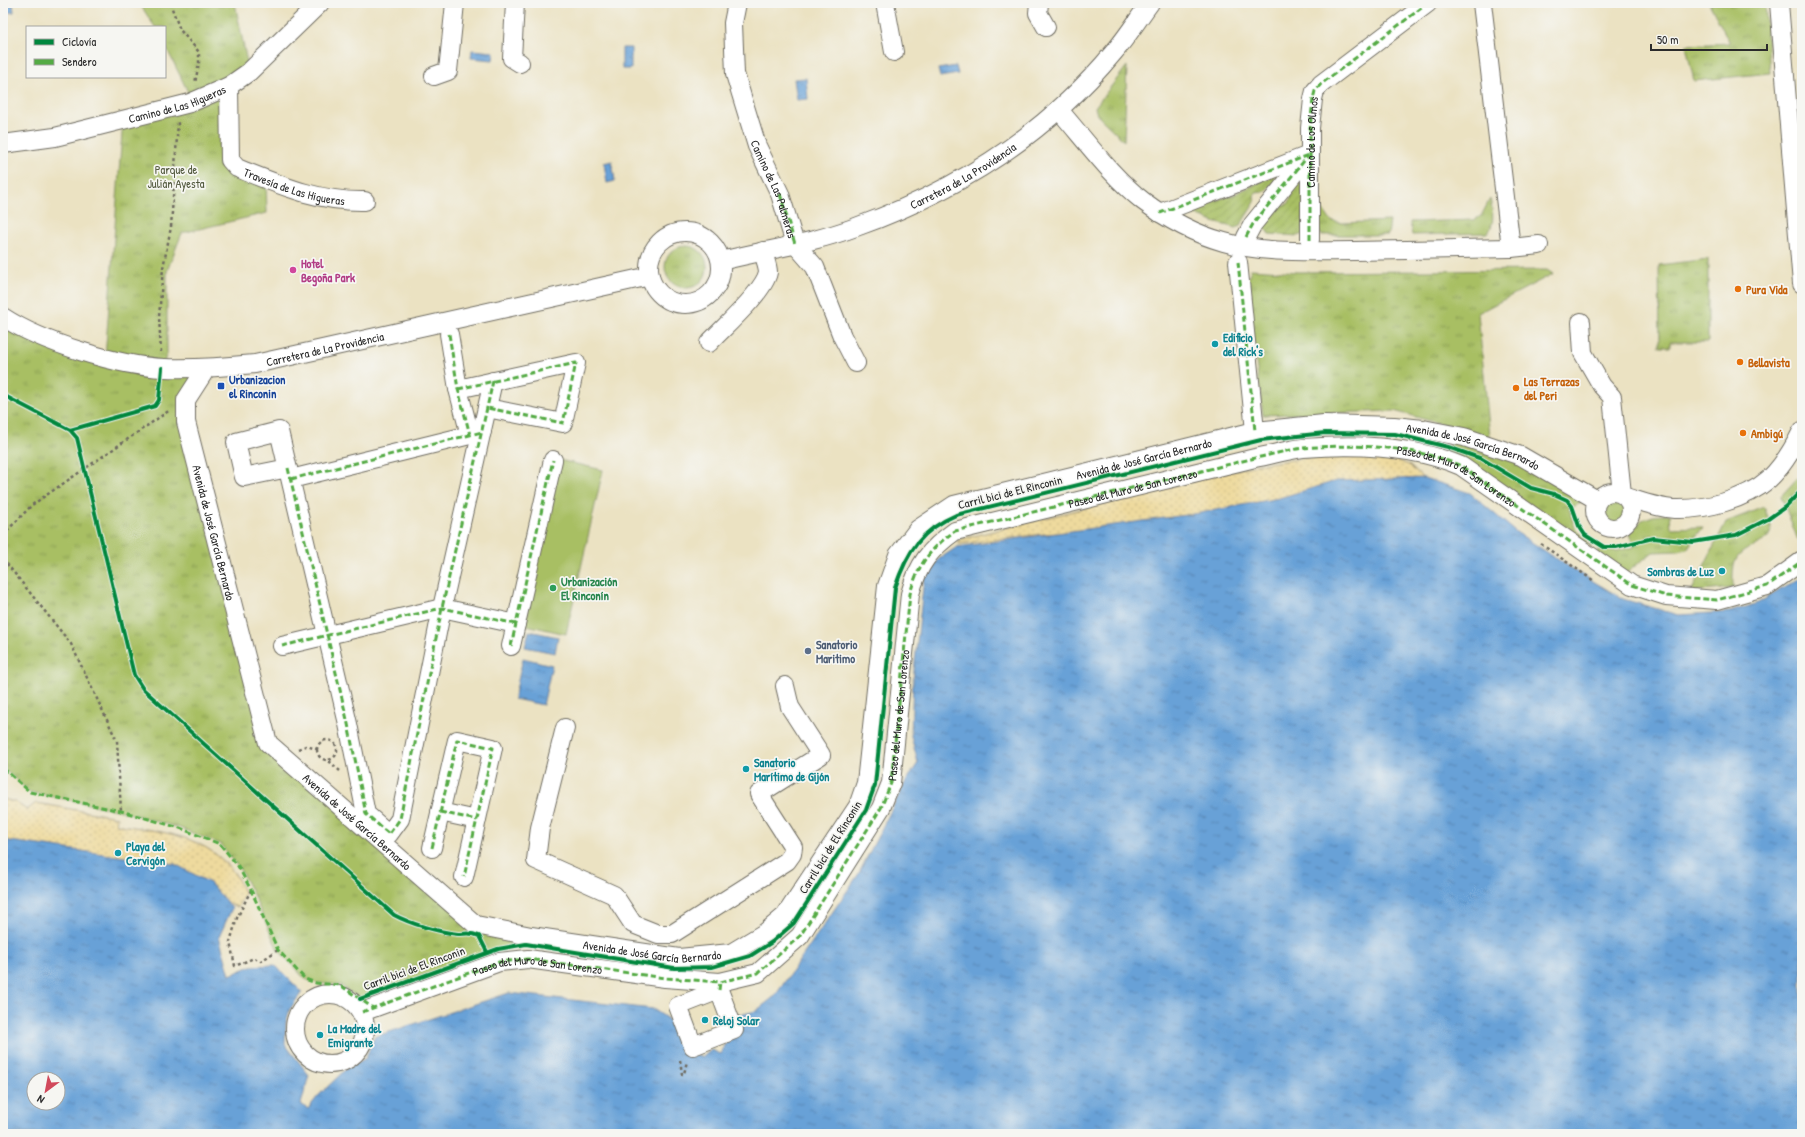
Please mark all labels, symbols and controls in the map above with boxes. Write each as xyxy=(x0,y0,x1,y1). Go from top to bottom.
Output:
legend xyxy=(26,26,166,78)
scale bar xyxy=(1651,26,1767,52)
text: 50 m xyxy=(1657,31,1678,48)
text: Ciclovía xyxy=(62,33,96,50)
text: Sendero xyxy=(62,53,97,70)
street label: Camino de Las Higueras xyxy=(127,80,229,127)
street label: Camino de Los Olmos xyxy=(1302,94,1322,188)
street label: Camino de Las Palmeras xyxy=(747,138,801,240)
street label: Carretera de La Providencia xyxy=(907,138,1019,213)
park label: Parque de Julián Ayesta xyxy=(147,161,205,192)
street label: Travesía de Las Higueras xyxy=(241,163,346,209)
place label: Hotel Begoña Park xyxy=(301,255,355,287)
marker: Hotel Begoña Park xyxy=(288,265,298,275)
place label: Pura Vida xyxy=(1746,281,1788,298)
marker: Pura Vida xyxy=(1733,284,1743,294)
street label: Carretera de La Providencia xyxy=(264,327,386,370)
place label: Edificio del Rick's xyxy=(1223,329,1263,360)
marker: Edificio del Rick's xyxy=(1210,339,1220,349)
place label: Bellavista xyxy=(1748,354,1790,371)
marker: Bellavista xyxy=(1735,357,1745,367)
place label: Urbanizacion el Rinconin xyxy=(228,371,286,402)
place label: Las Terrazas del Peri xyxy=(1524,373,1580,404)
marker: Urbanizacion el Rinconin xyxy=(216,381,226,391)
marker: Las Terrazas del Peri xyxy=(1511,383,1521,393)
street label: Avenida de José García Bernardo xyxy=(1405,419,1543,474)
place label: Ambigú xyxy=(1751,425,1783,443)
marker: Ambigú xyxy=(1738,428,1748,438)
street label: Avenida de José García Bernardo xyxy=(1074,433,1213,483)
street label: Paseo del Muro de San Lorenzo xyxy=(1396,441,1520,510)
street label: Avenida de José García Bernardo xyxy=(189,463,240,602)
street label: Paseo del Muro de San Lorenzo xyxy=(1067,464,1199,512)
street label: Carril bici de El Rinconin xyxy=(956,471,1064,513)
place label: Sombras de Luz xyxy=(1647,563,1715,580)
marker: Sombras de Luz xyxy=(1717,566,1727,576)
place label: Urbanización El Rinconín xyxy=(561,573,618,604)
marker: Urbanización El Rinconín xyxy=(548,583,558,593)
place label: Sanatorio Maritimo xyxy=(816,636,858,667)
marker: Sanatorio Maritimo xyxy=(803,646,813,656)
street label: Paseo del Muro de San Lorenzo xyxy=(883,649,913,782)
place label: Sanatorio Marítimo de Gijón xyxy=(754,754,830,785)
marker: Sanatorio Marítimo de Gijón xyxy=(741,764,751,774)
street label: Avenida de José García Bernardo xyxy=(299,769,416,874)
street label: Carril bici de El Rinconin xyxy=(794,797,866,897)
place label: Playa del Cervigón xyxy=(126,838,166,870)
marker: Playa del Cervigón xyxy=(113,848,123,858)
street label: Avenida de José García Bernardo xyxy=(582,935,722,966)
street label: Carril bici de El Rinconin xyxy=(361,942,467,994)
street label: Paseo del Muro de San Lorenzo xyxy=(470,950,604,980)
place label: Reloj Solar xyxy=(713,1012,760,1029)
marker: Reloj Solar xyxy=(700,1015,710,1025)
place label: La Madre del Emigrante xyxy=(328,1020,382,1052)
marker: La Madre del Emigrante xyxy=(315,1030,325,1040)
north arrow xyxy=(26,1071,66,1111)
text: N xyxy=(34,1092,47,1107)

